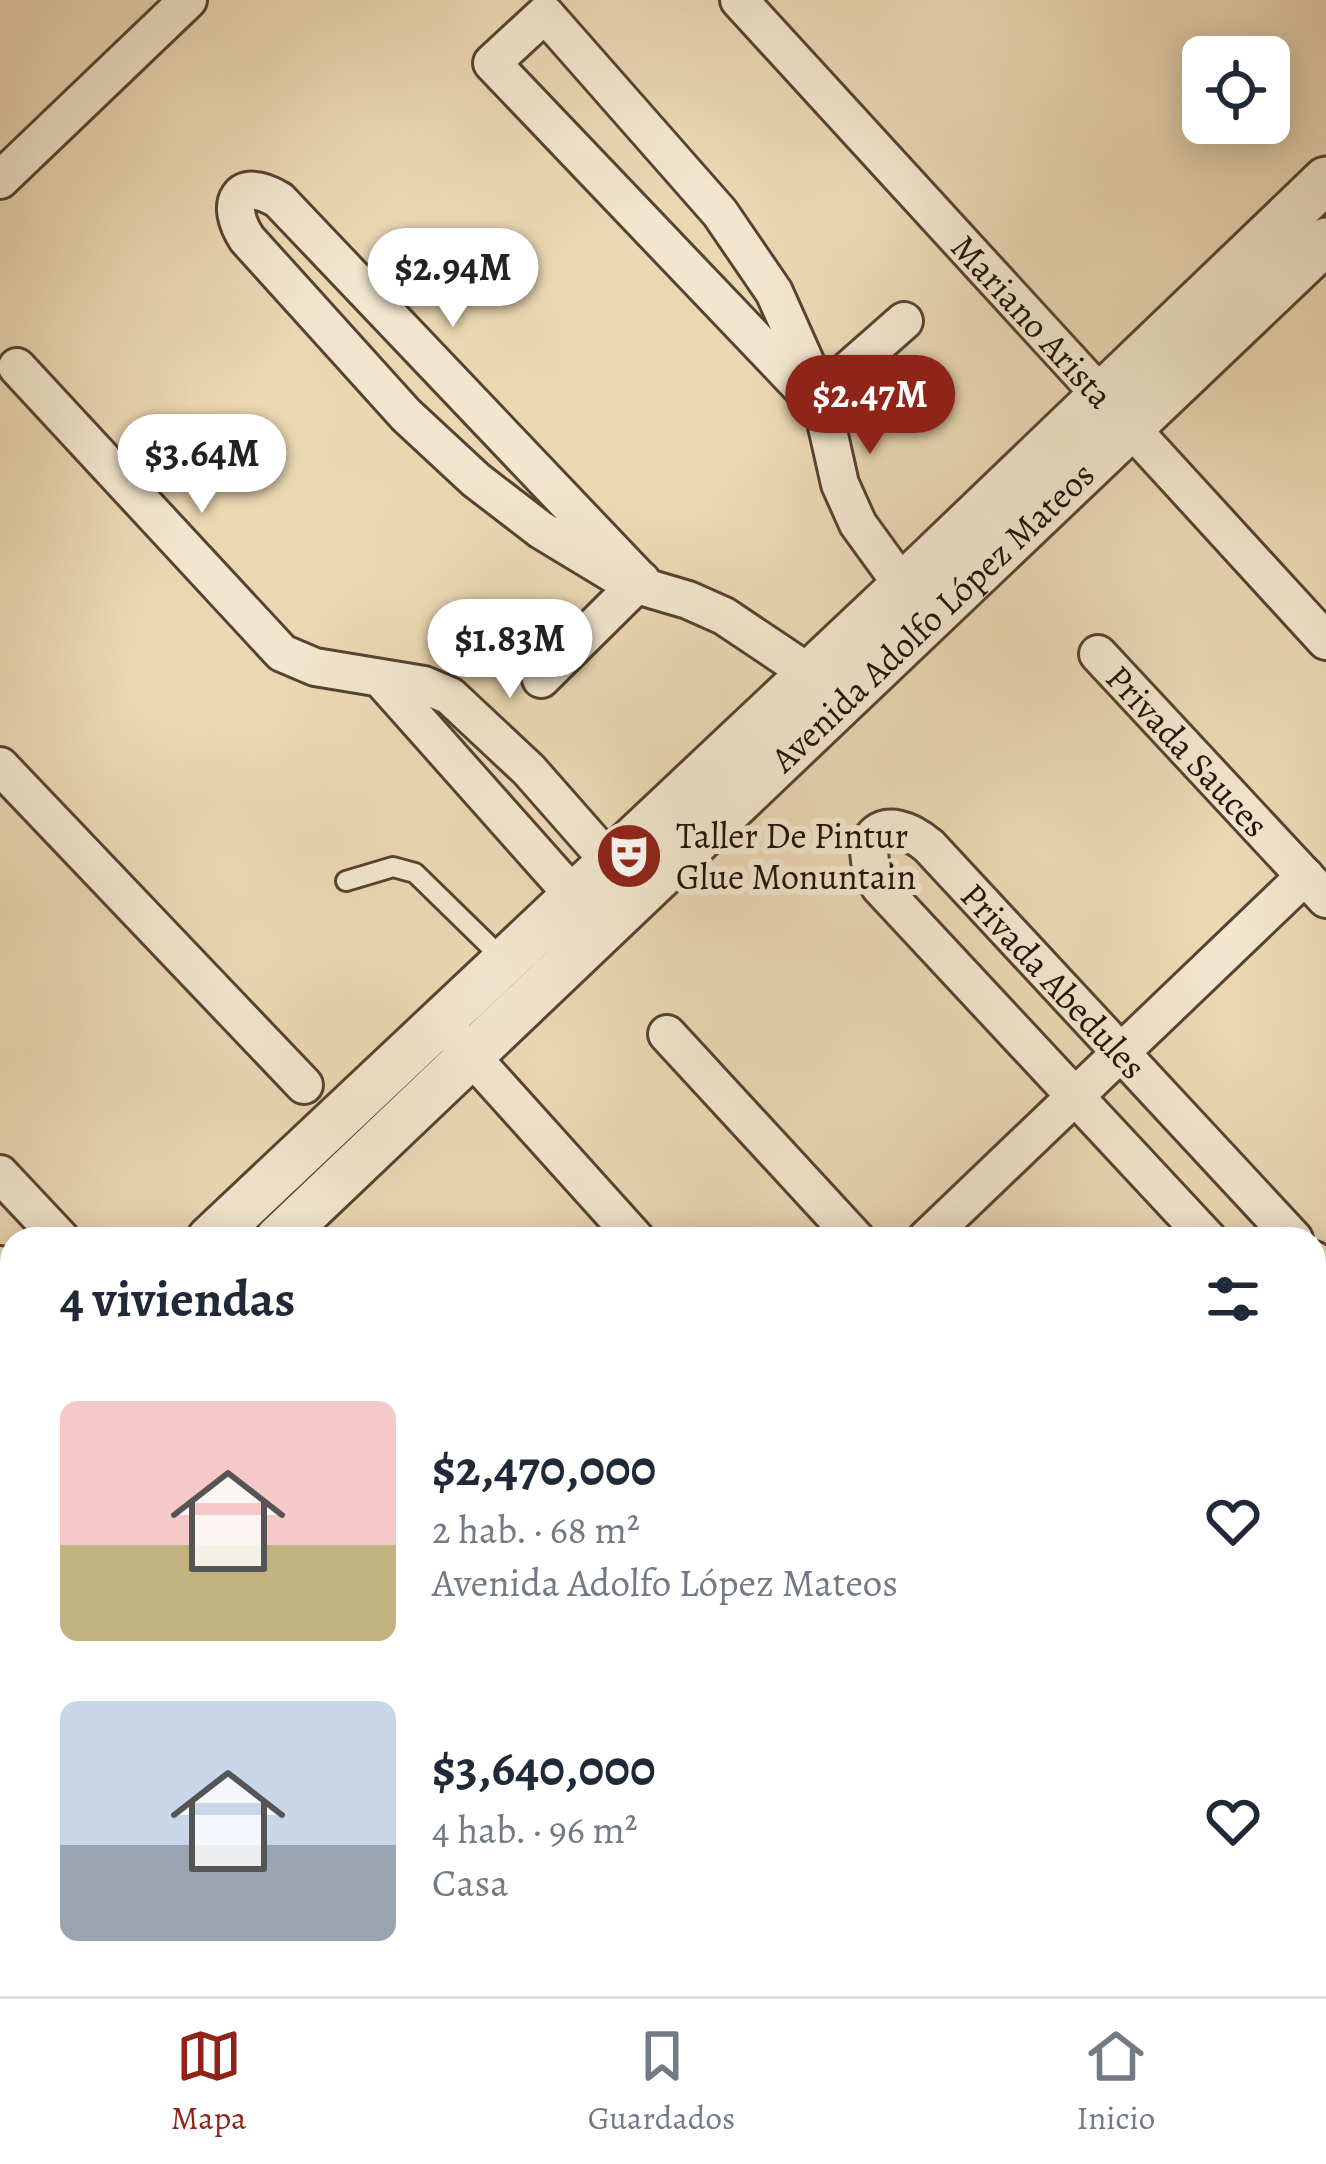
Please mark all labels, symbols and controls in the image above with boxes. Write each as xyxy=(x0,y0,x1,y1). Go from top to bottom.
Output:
map controls xyxy=(1182,36,1290,144)
button: locate xyxy=(1182,36,1290,144)
street label: Mariano Arista xyxy=(940,224,1125,419)
pin: $2.94M xyxy=(355,228,551,330)
text: $2.94M xyxy=(395,240,511,293)
pin: $2.47M xyxy=(772,355,968,457)
text: $2.47M xyxy=(812,367,928,420)
pin: $3.64M xyxy=(104,414,300,516)
text: $3.64M xyxy=(144,426,260,479)
street label: Avenida Adolfo López Mateos xyxy=(759,450,1105,783)
pin: $1.83M xyxy=(412,599,608,701)
text: $1.83M xyxy=(454,611,566,664)
street label: Privada Sauces xyxy=(1095,654,1280,848)
place label: Taller De Pintur Glue Monuntain xyxy=(676,811,916,901)
theatre icon: Taller De Pintur Glue Monuntain xyxy=(594,821,664,891)
street label: Privada Abedules xyxy=(950,872,1157,1090)
text: 4 viviendas xyxy=(60,1264,295,1334)
icon: filters xyxy=(1200,1266,1266,1332)
text: $2,470,000 xyxy=(432,1433,656,1503)
icon: home xyxy=(156,1449,300,1593)
icon: heart xyxy=(1200,1488,1266,1554)
text: 2 hab. · 68 m² xyxy=(432,1503,640,1556)
text: Avenida Adolfo López Mateos xyxy=(432,1556,898,1609)
text: $3,640,000 xyxy=(432,1733,656,1803)
icon: home xyxy=(156,1749,300,1893)
icon: heart xyxy=(1200,1788,1266,1854)
text: 4 hab. · 96 m² xyxy=(432,1803,638,1856)
text: Casa xyxy=(432,1856,508,1909)
tab: Mapa xyxy=(171,2023,246,2140)
tab: Guardados xyxy=(588,2023,735,2140)
tab: Inicio xyxy=(1077,2023,1155,2140)

